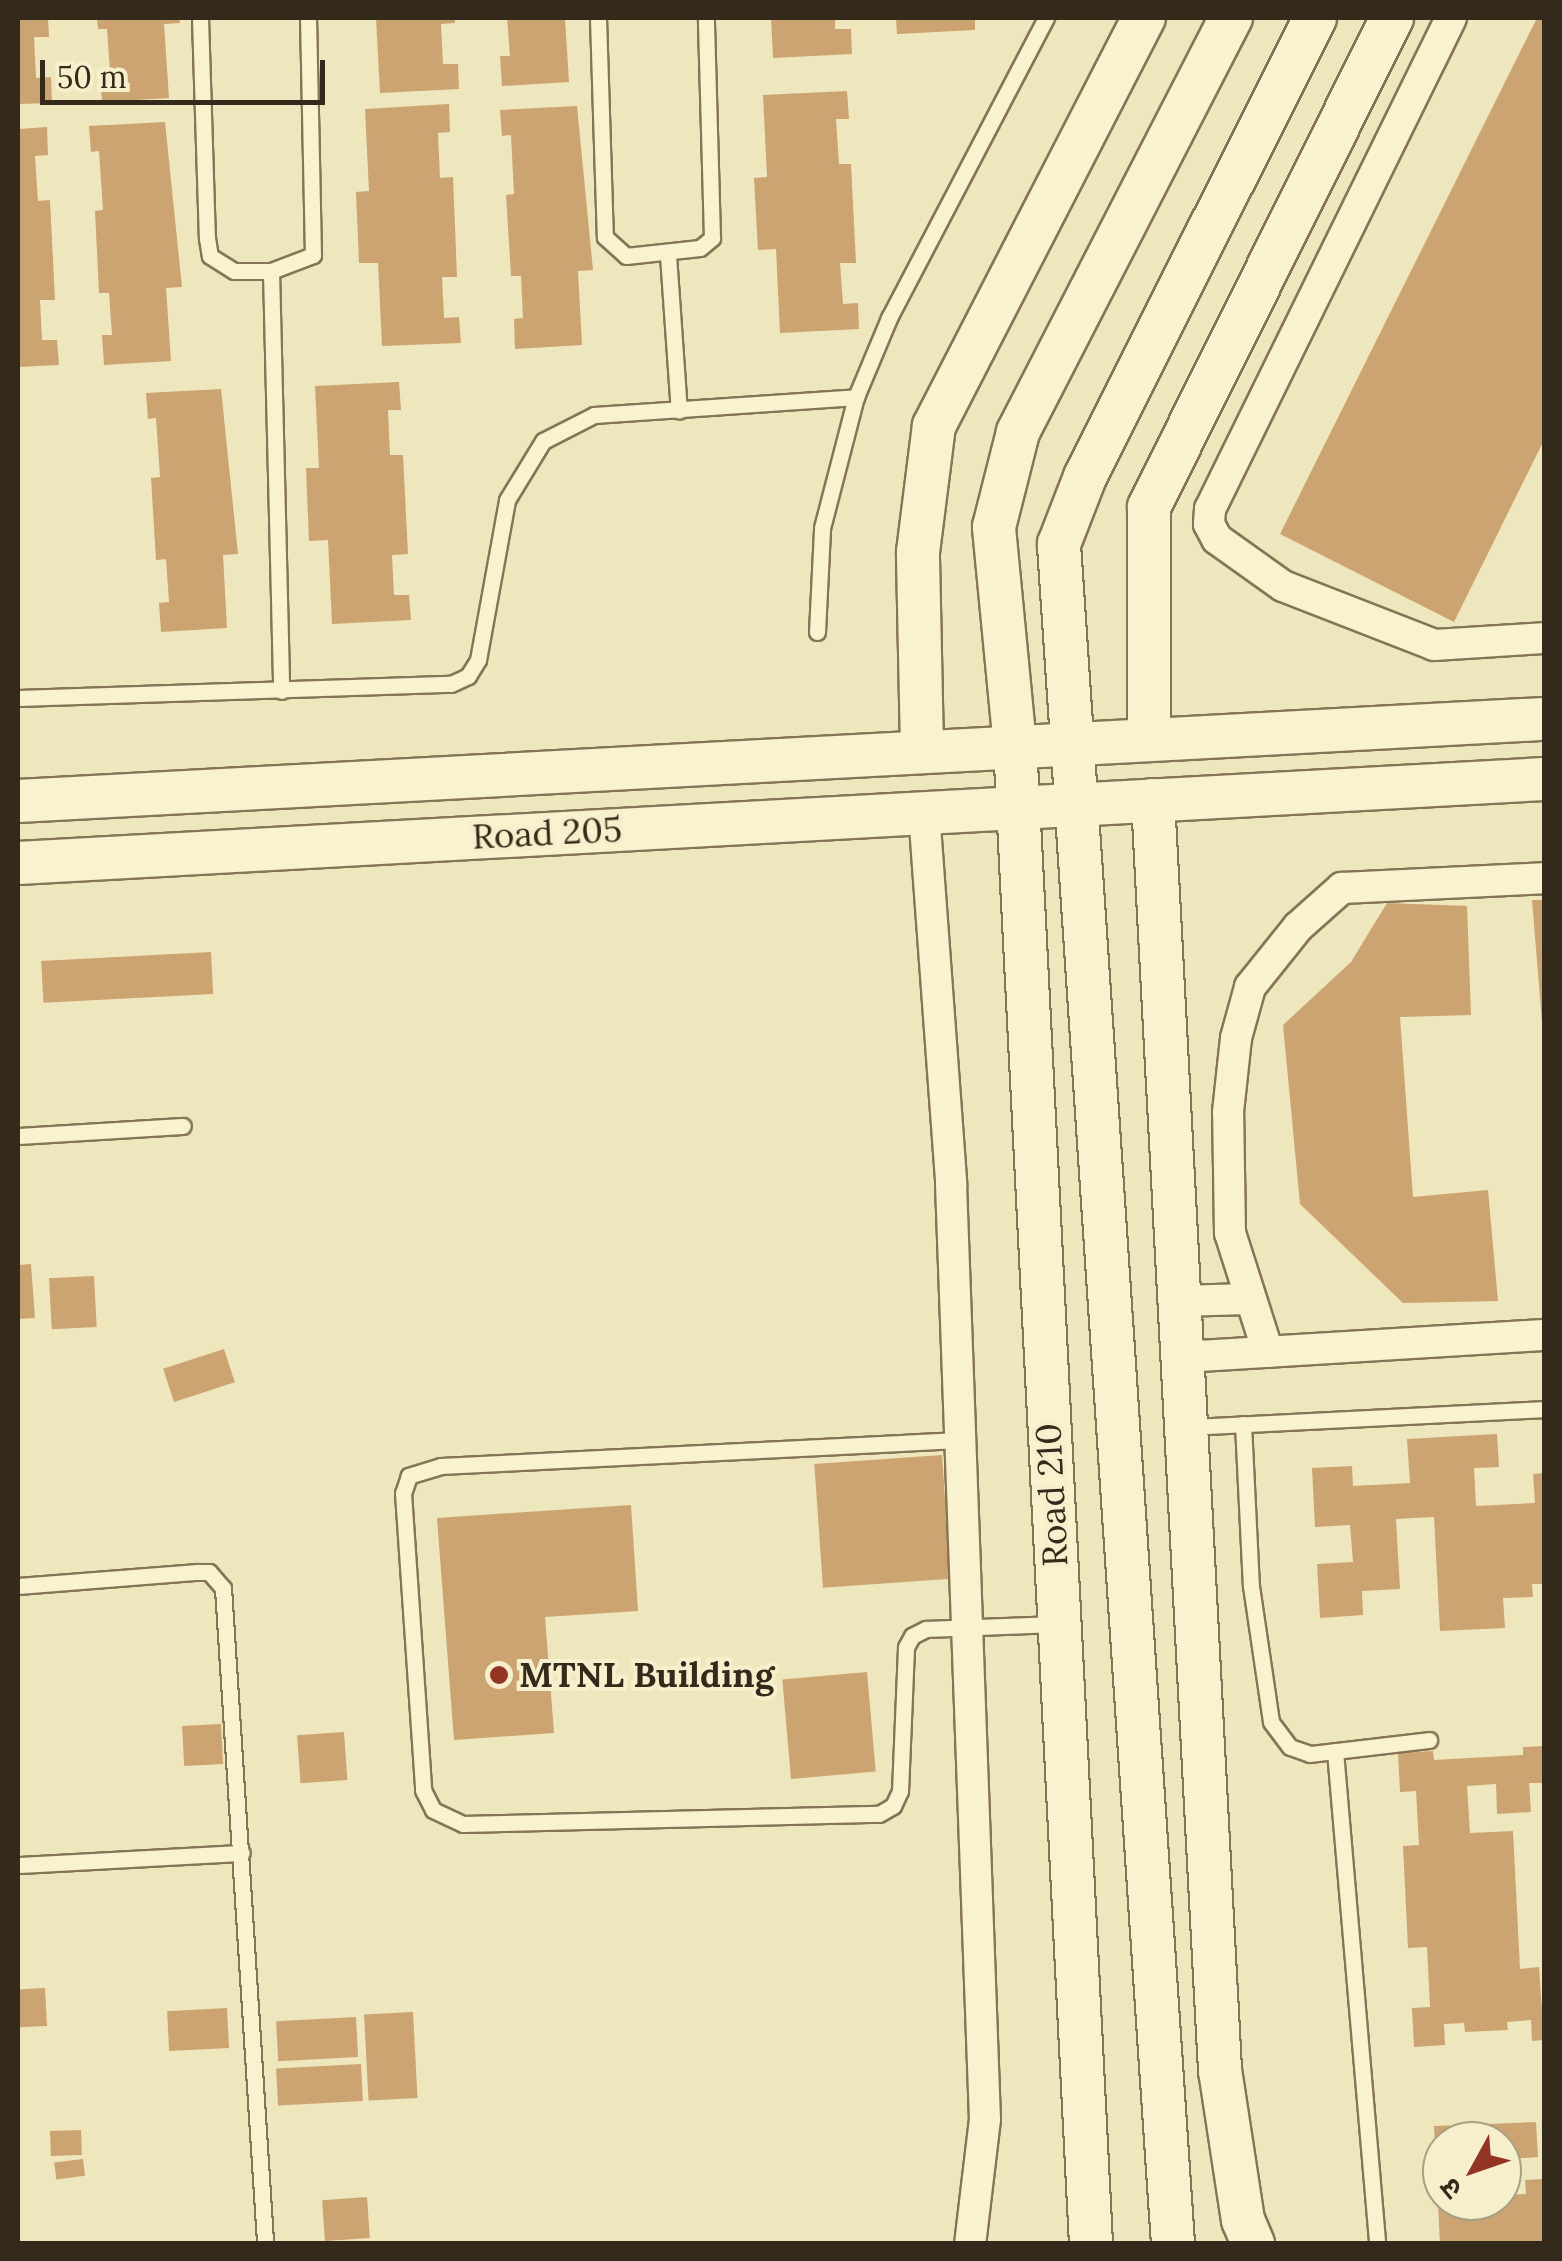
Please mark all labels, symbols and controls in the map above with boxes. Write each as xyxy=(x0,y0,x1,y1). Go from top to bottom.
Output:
scale bar xyxy=(45,40,330,102)
text: 50 m xyxy=(57,58,127,96)
street label: Road 205 xyxy=(471,808,623,858)
street label: Road 210 xyxy=(1027,1422,1077,1568)
place label: MTNL Building xyxy=(519,1654,774,1696)
marker: MTNL Building xyxy=(488,1664,510,1686)
north arrow xyxy=(1422,2121,1522,2221)
text: उ xyxy=(1431,2171,1470,2207)

